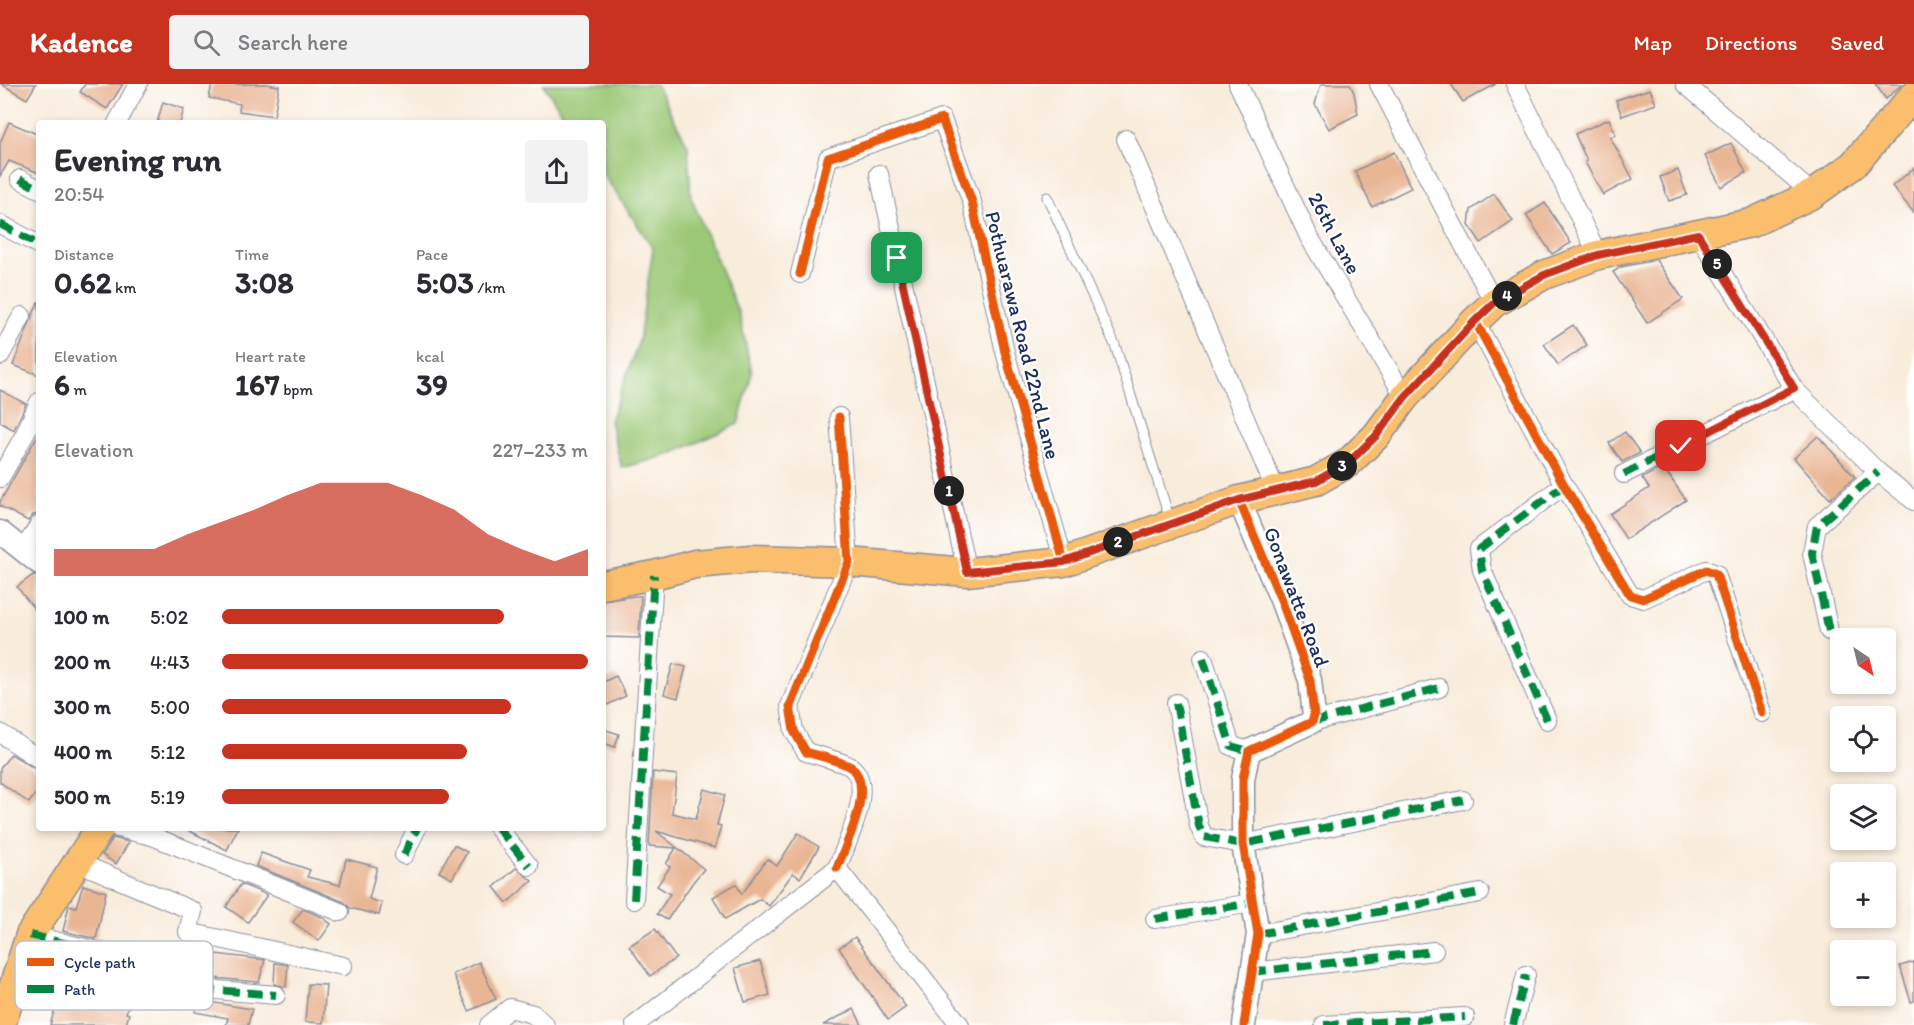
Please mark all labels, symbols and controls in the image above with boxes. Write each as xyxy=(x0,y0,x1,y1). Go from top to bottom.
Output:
search box xyxy=(169,15,589,69)
text: Kadence xyxy=(30,25,133,59)
icon: search xyxy=(190,26,223,59)
text: Search here xyxy=(238,29,348,56)
text: Map xyxy=(1634,30,1672,55)
text: Directions xyxy=(1705,30,1797,55)
text: Saved xyxy=(1830,30,1884,55)
text: Evening run xyxy=(54,140,221,179)
button: share xyxy=(525,140,588,203)
text: 20:54 xyxy=(54,182,104,206)
street label: 26th Lane xyxy=(1303,188,1367,278)
street label: Pothuarawa Road 22nd Lane xyxy=(980,208,1066,462)
pin xyxy=(871,232,922,283)
icon: arrive xyxy=(880,241,913,274)
text: Distance xyxy=(54,245,114,264)
text: Time xyxy=(235,245,269,264)
text: Pace xyxy=(416,245,448,264)
pin: 5 xyxy=(1702,249,1732,279)
text: 5 xyxy=(1713,254,1721,273)
text: 0.62 xyxy=(54,264,112,301)
text: 3:08 xyxy=(235,264,294,301)
text: 5:03 xyxy=(416,264,474,301)
text: km xyxy=(112,278,136,297)
text: /km xyxy=(474,278,505,297)
pin: 4 xyxy=(1492,281,1522,311)
text: 4 xyxy=(1502,286,1512,305)
text: Elevation xyxy=(54,347,118,366)
text: Heart rate xyxy=(235,347,306,366)
text: kcal xyxy=(416,347,444,366)
text: 6 xyxy=(54,366,70,403)
text: 167 xyxy=(235,366,280,403)
text: 39 xyxy=(416,366,448,403)
text: m xyxy=(70,380,87,399)
text: bpm xyxy=(280,380,313,399)
pin xyxy=(1655,420,1706,471)
icon: check xyxy=(1664,429,1697,462)
text: Elevation xyxy=(54,438,133,462)
text: 227–233 m xyxy=(492,438,588,462)
pin: 3 xyxy=(1327,451,1357,481)
text: 3 xyxy=(1338,456,1346,475)
pin: 1 xyxy=(934,476,964,506)
text: 1 xyxy=(945,481,953,500)
street label: Gonawatte Road xyxy=(1259,523,1335,671)
pin: 2 xyxy=(1103,527,1133,557)
text: 2 xyxy=(1114,532,1122,551)
text: 100 m xyxy=(54,605,109,629)
text: 5:02 xyxy=(150,605,188,629)
north arrow xyxy=(1830,628,1896,694)
map controls xyxy=(1830,628,1896,1006)
text: 200 m xyxy=(54,650,110,674)
text: 4:43 xyxy=(150,650,190,674)
text: 300 m xyxy=(54,695,111,719)
text: 5:00 xyxy=(150,695,190,719)
button: locate xyxy=(1830,706,1896,772)
text: 400 m xyxy=(54,740,112,764)
text: 5:12 xyxy=(150,740,185,764)
button: layers xyxy=(1830,784,1896,850)
text: 500 m xyxy=(54,785,110,809)
text: 5:19 xyxy=(150,785,185,809)
button: + xyxy=(1830,862,1896,928)
button: − xyxy=(1830,940,1896,1006)
legend xyxy=(15,941,213,1010)
text: Cycle path xyxy=(64,953,136,972)
text: Path xyxy=(64,980,95,999)

